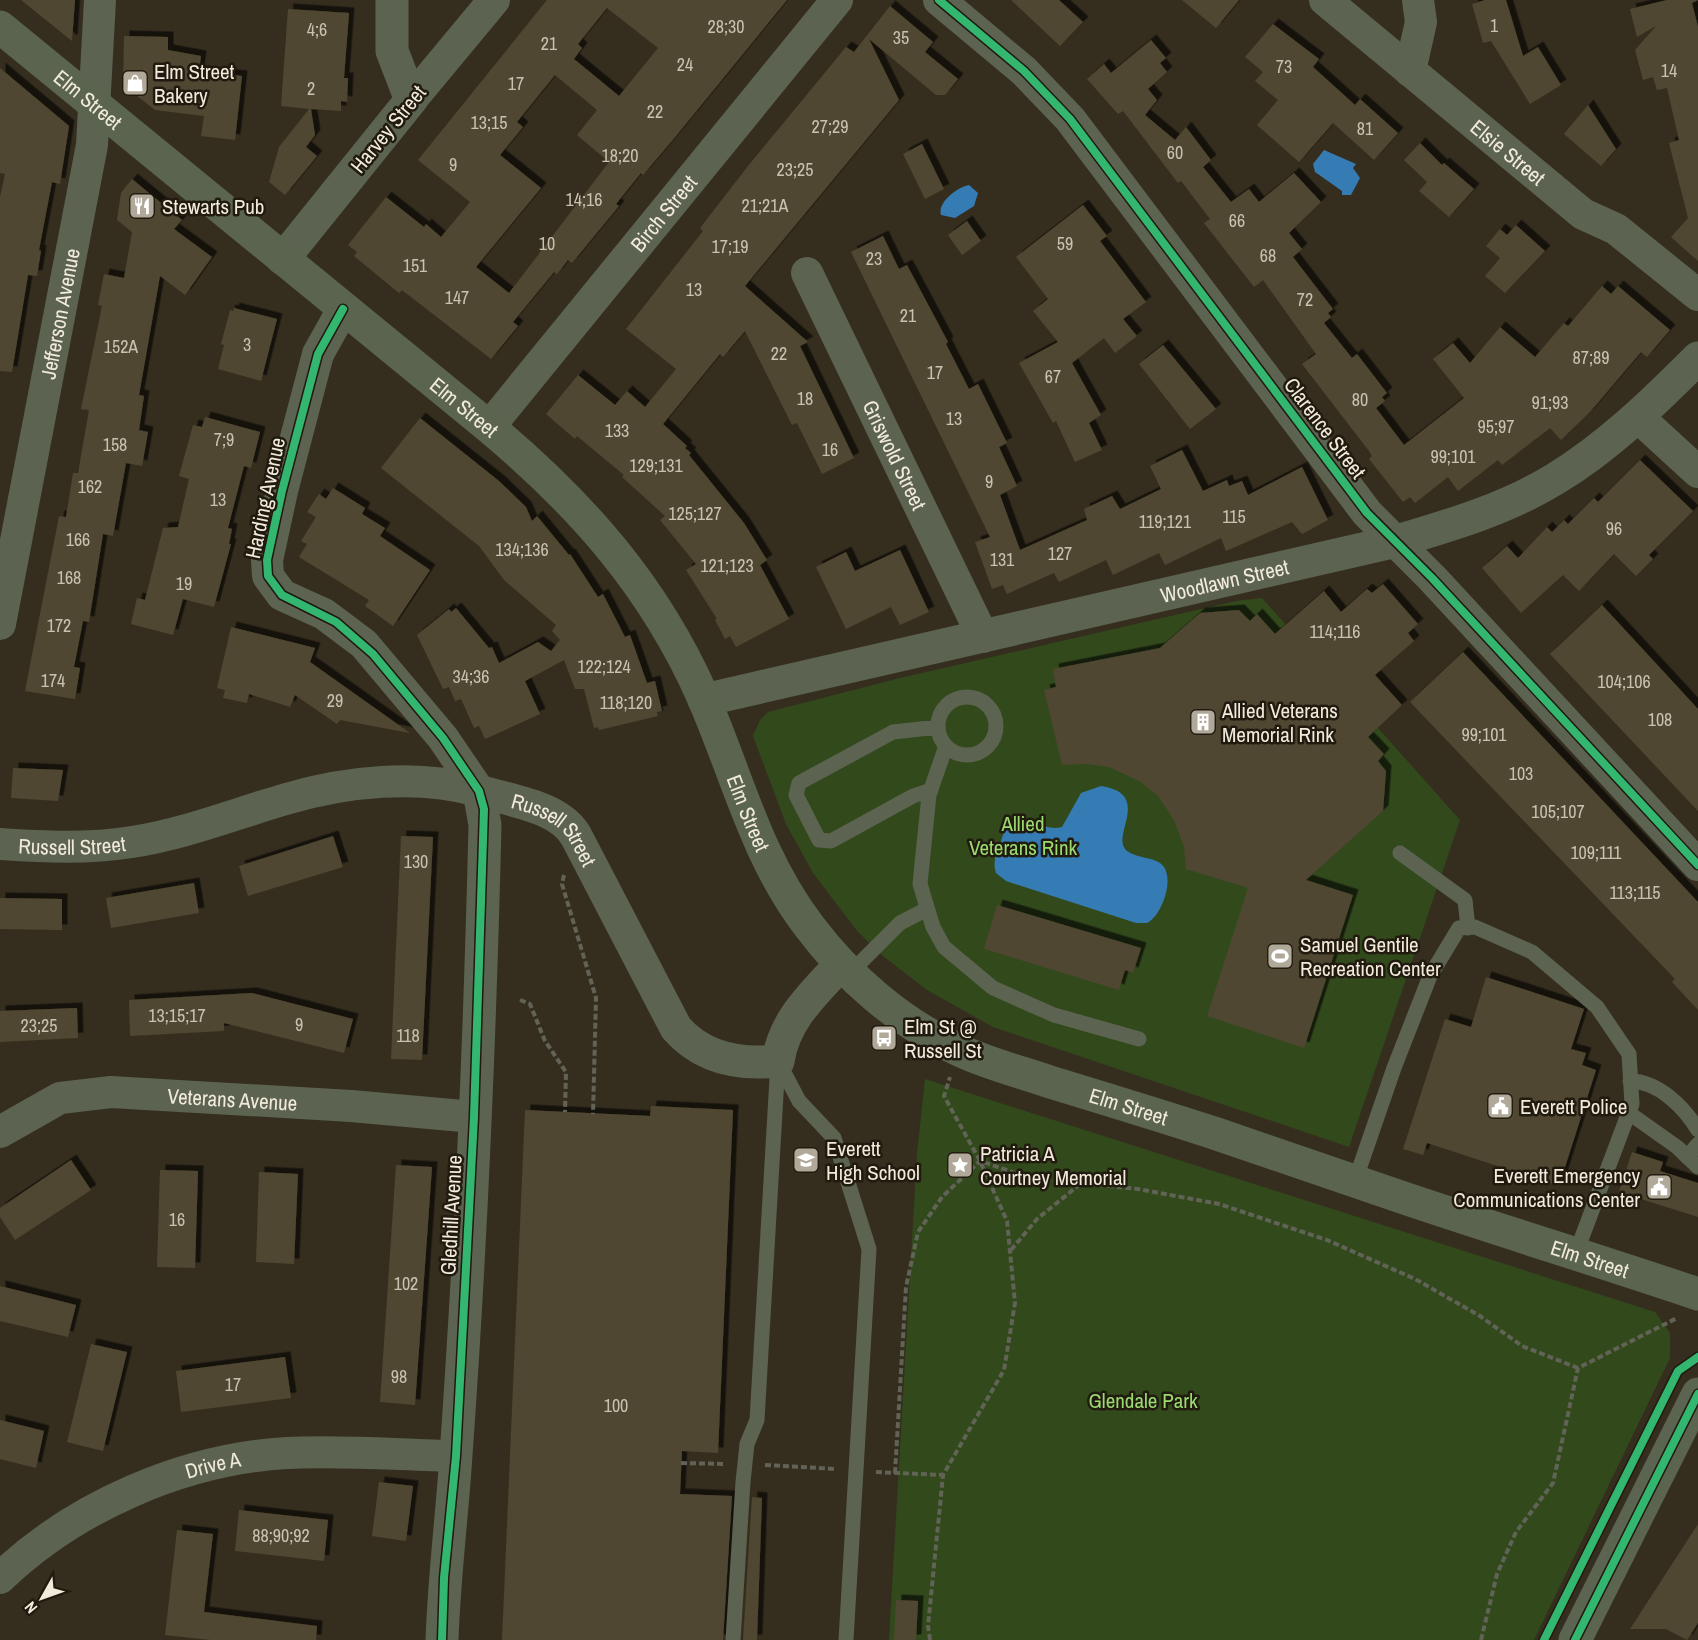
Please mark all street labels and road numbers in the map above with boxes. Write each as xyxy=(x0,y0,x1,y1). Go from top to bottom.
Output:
street label: Elm Street xyxy=(48,62,129,136)
street label: Harvey Street xyxy=(344,79,433,179)
street label: Elsie Street xyxy=(1465,112,1552,192)
street label: Birch Street xyxy=(623,168,703,257)
street label: Jefferson Avenue xyxy=(33,246,86,382)
street label: Elm Street xyxy=(424,370,505,444)
street label: Clarence Street xyxy=(1277,371,1373,485)
street label: Griswold Street xyxy=(856,395,934,515)
street label: Harding Avenue xyxy=(238,435,292,561)
street label: Woodlawn Street xyxy=(1157,552,1292,609)
street label: Elm Street xyxy=(720,770,777,856)
street label: Russell Street xyxy=(508,786,604,871)
street label: Russell Street xyxy=(18,829,128,861)
street label: Elm Street xyxy=(1086,1080,1172,1132)
street label: Veterans Avenue xyxy=(167,1081,298,1117)
street label: Gledhill Avenue xyxy=(433,1154,469,1276)
street label: Elm Street xyxy=(1547,1232,1633,1285)
street label: Drive A xyxy=(181,1444,244,1485)

